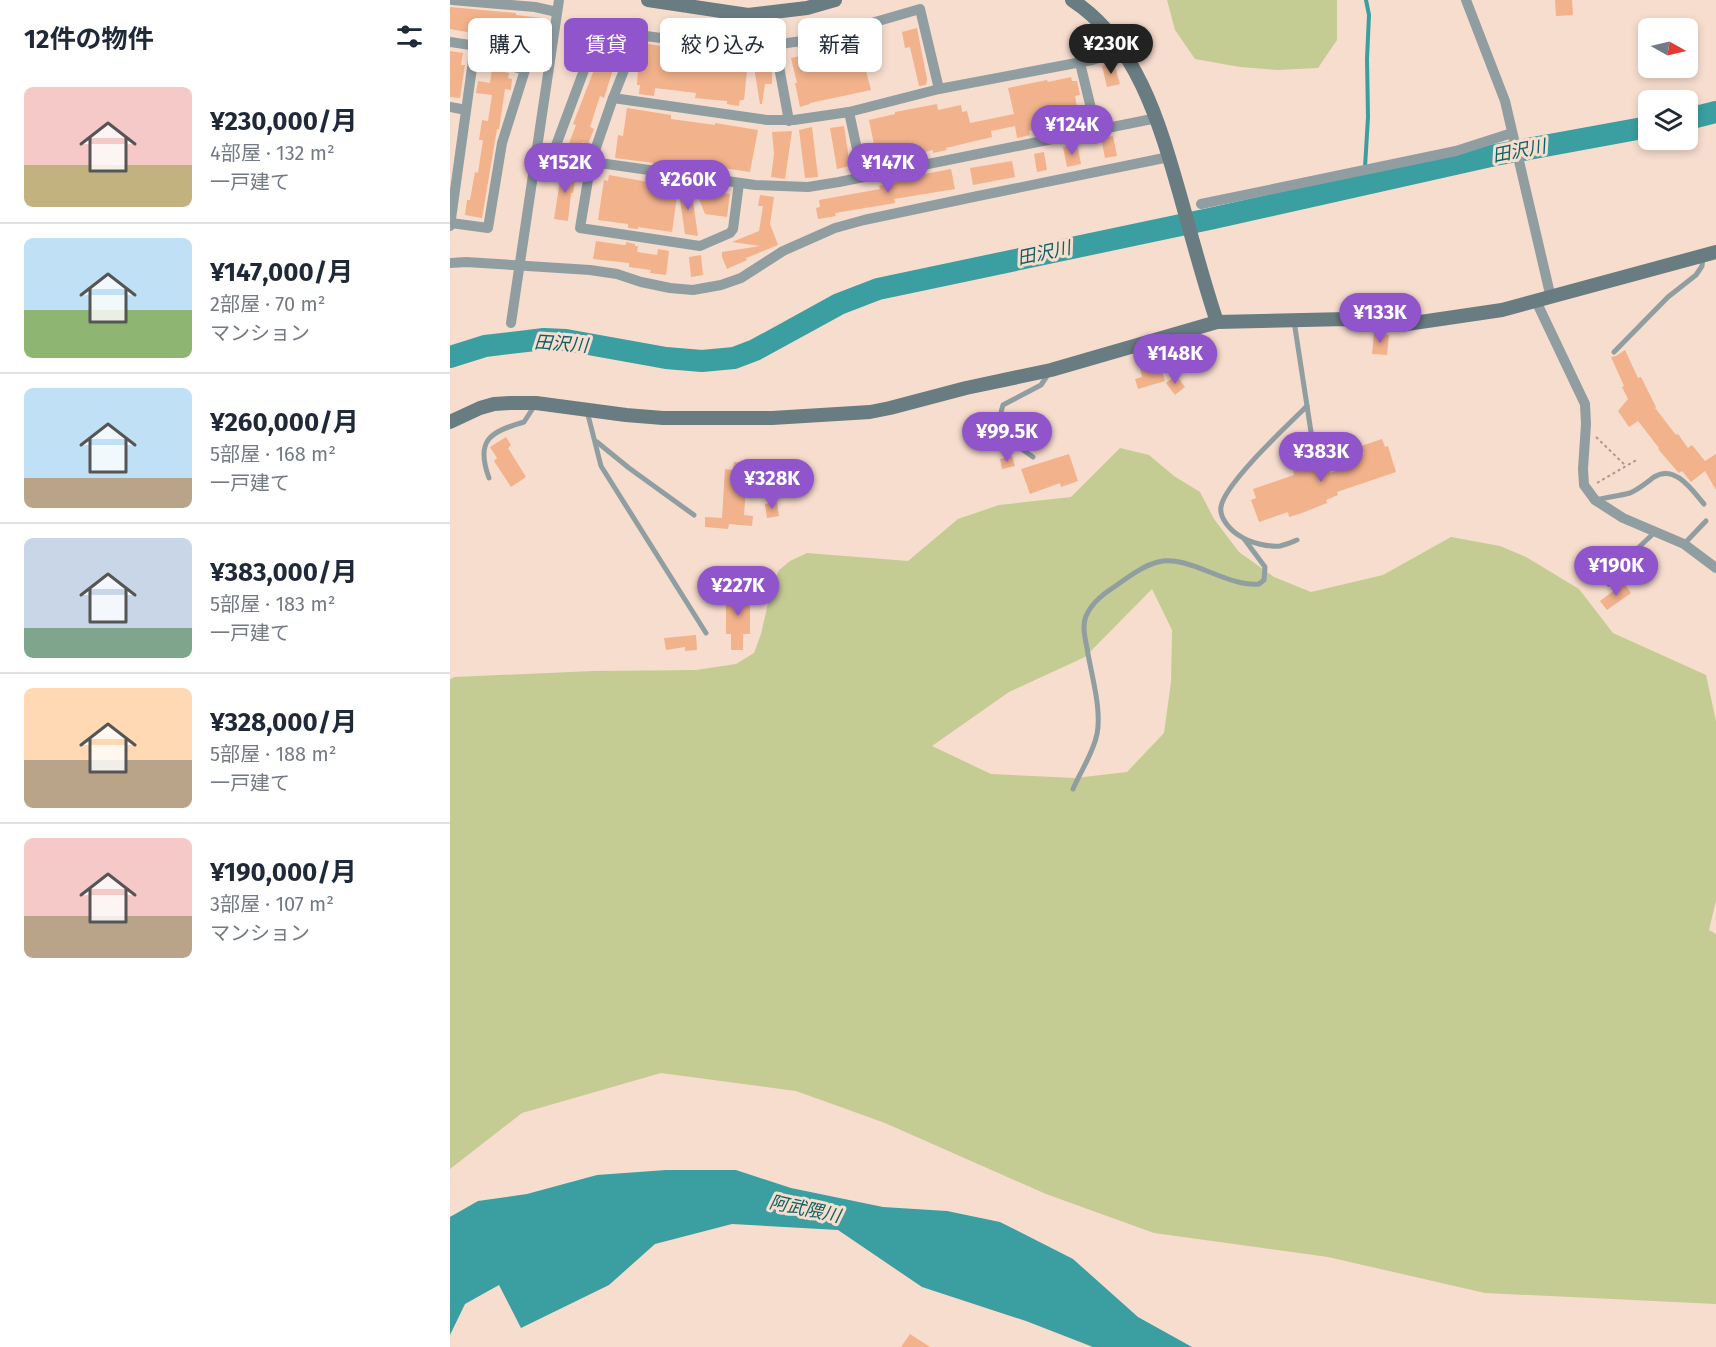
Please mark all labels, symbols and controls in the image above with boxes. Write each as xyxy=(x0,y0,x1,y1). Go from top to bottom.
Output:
chip: 購入 xyxy=(468,18,552,72)
chip: 賃貸 xyxy=(564,18,648,72)
chip: 絞り込み xyxy=(660,18,786,72)
chip: 新着 xyxy=(798,18,882,72)
north arrow xyxy=(1638,18,1698,78)
map controls xyxy=(1638,18,1698,150)
icon: filters xyxy=(393,20,426,53)
text: 12件の物件 xyxy=(24,24,154,55)
pin: ¥230K xyxy=(1069,24,1153,75)
text: ¥230K xyxy=(1083,31,1139,55)
button: layers xyxy=(1638,90,1698,150)
pin: ¥124K xyxy=(1030,105,1114,156)
text: ¥230,000/月 xyxy=(210,106,357,137)
icon: home xyxy=(72,111,144,183)
text: ¥124K xyxy=(1045,112,1099,136)
water label: 田沢川 xyxy=(1490,135,1550,167)
text: 4部屋 · 132 m² xyxy=(210,141,335,165)
pin: ¥152K xyxy=(523,143,607,194)
pin: ¥147K xyxy=(846,143,930,194)
text: ¥152K xyxy=(538,150,592,174)
text: ¥147K xyxy=(862,150,914,174)
pin: ¥260K xyxy=(646,160,730,211)
text: ¥260K xyxy=(659,167,717,191)
text: 一戸建て xyxy=(210,170,290,194)
water label: 田沢川 xyxy=(1015,236,1075,269)
text: ¥147,000/月 xyxy=(210,257,353,288)
icon: home xyxy=(72,262,144,334)
text: 2部屋 · 70 m² xyxy=(210,292,325,316)
pin: ¥133K xyxy=(1338,293,1422,344)
text: ¥133K xyxy=(1353,300,1407,324)
text: マンション xyxy=(210,321,310,345)
water label: 田沢川 xyxy=(533,331,591,357)
pin: ¥148K xyxy=(1133,334,1217,385)
text: ¥148K xyxy=(1147,341,1203,365)
text: ¥260,000/月 xyxy=(210,407,359,438)
icon: home xyxy=(72,412,144,484)
pin: ¥99.5K xyxy=(958,412,1056,463)
text: ¥99.5K xyxy=(976,419,1038,443)
pin: ¥383K xyxy=(1279,432,1363,483)
text: ¥383K xyxy=(1293,439,1349,463)
text: 5部屋 · 168 m² xyxy=(210,442,336,466)
pin: ¥328K xyxy=(730,459,814,510)
text: ¥328K xyxy=(744,466,800,490)
text: 一戸建て xyxy=(210,471,290,495)
pin: ¥190K xyxy=(1574,546,1658,597)
text: ¥190K xyxy=(1588,553,1644,577)
text: ¥383,000/月 xyxy=(210,557,358,588)
icon: home xyxy=(72,562,144,634)
pin: ¥227K xyxy=(696,566,780,617)
text: ¥227K xyxy=(711,573,765,597)
text: 5部屋 · 183 m² xyxy=(210,592,335,616)
text: 一戸建て xyxy=(210,621,290,645)
text: ¥328,000/月 xyxy=(210,707,357,738)
icon: home xyxy=(72,712,144,784)
text: 5部屋 · 188 m² xyxy=(210,742,336,766)
text: 一戸建て xyxy=(210,771,290,795)
text: ¥190,000/月 xyxy=(210,857,357,888)
icon: home xyxy=(72,862,144,934)
text: 3部屋 · 107 m² xyxy=(210,892,334,916)
text: マンション xyxy=(210,921,310,945)
water label: 阿武隈川 xyxy=(767,1191,844,1228)

